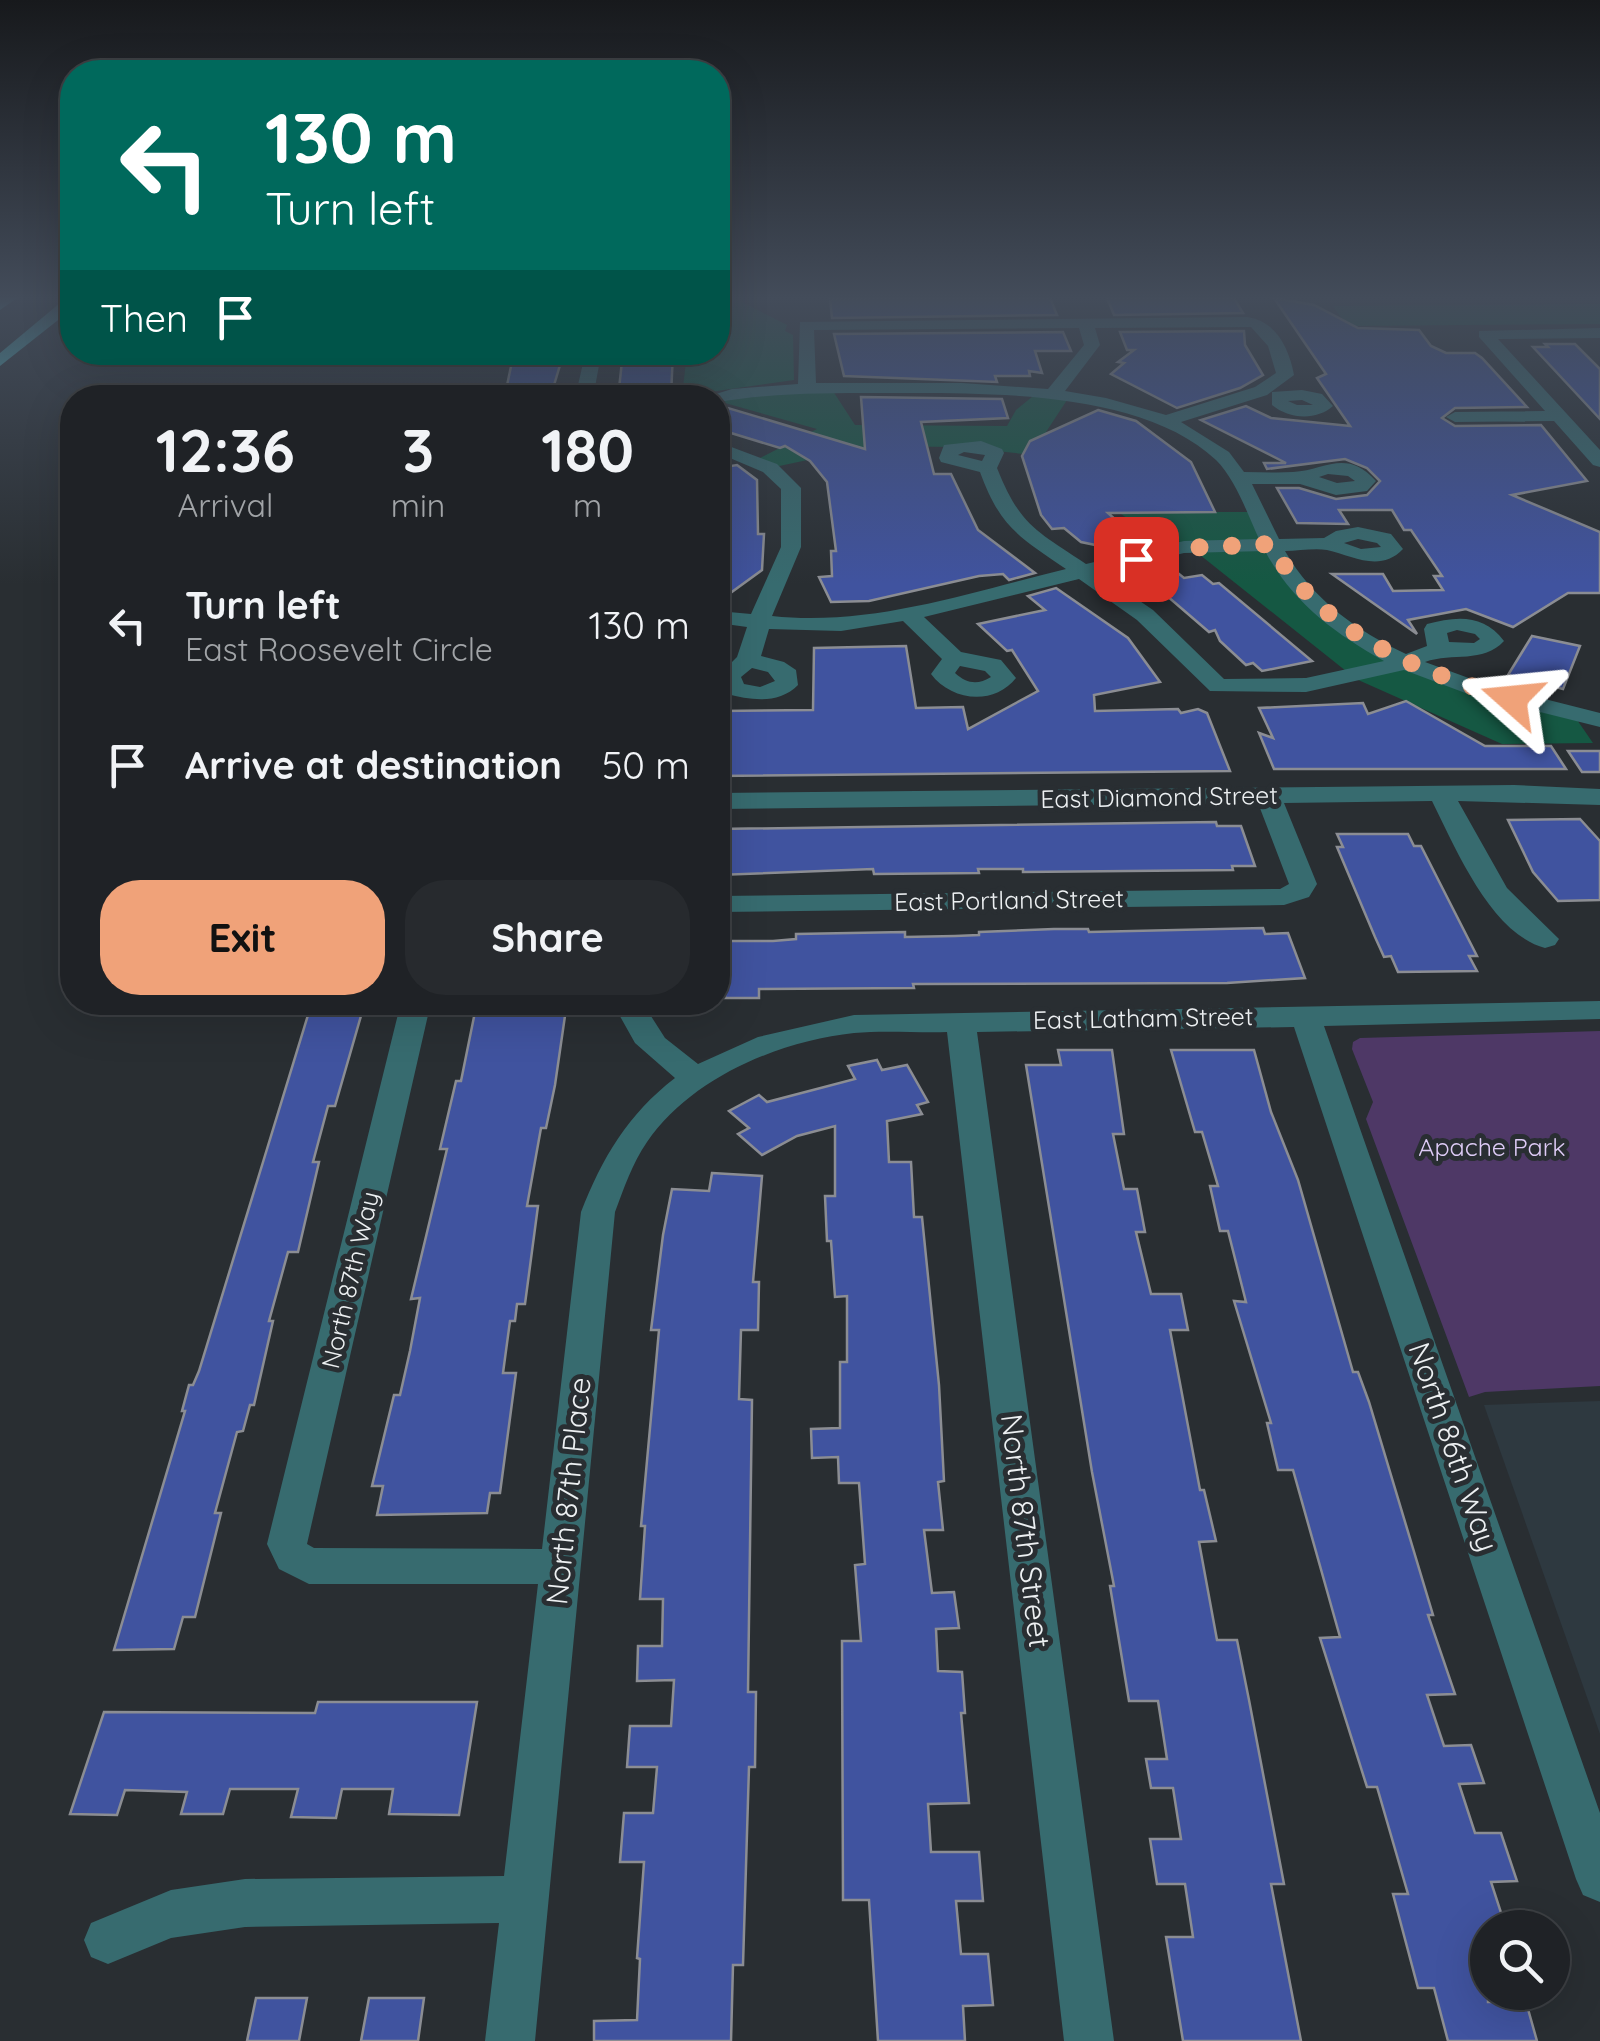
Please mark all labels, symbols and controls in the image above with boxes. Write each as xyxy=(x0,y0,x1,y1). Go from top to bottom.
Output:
text: 130 m xyxy=(265,93,457,181)
icon: left xyxy=(100,100,230,230)
text: Turn left xyxy=(265,180,435,236)
icon: arrive xyxy=(208,290,263,345)
text: Then xyxy=(100,294,188,342)
text: 12:36 xyxy=(156,412,295,487)
text: 3 xyxy=(402,412,434,487)
text: 180 xyxy=(541,412,634,487)
text: Arrival xyxy=(178,485,273,525)
text: min xyxy=(391,485,445,525)
text: m xyxy=(573,485,602,525)
pin xyxy=(1094,517,1179,602)
icon: arrive xyxy=(1109,532,1164,587)
text: Turn left xyxy=(185,581,341,629)
icon: left xyxy=(100,598,155,653)
text: 130 m xyxy=(588,601,690,649)
text: East Roosevelt Circle xyxy=(185,629,493,669)
position arrow xyxy=(1460,647,1564,751)
icon: arrive xyxy=(100,738,155,793)
text: Arrive at destination xyxy=(185,741,562,789)
text: 50 m xyxy=(602,741,690,789)
street label: East Diamond Street xyxy=(1040,779,1278,814)
button: Exit xyxy=(100,880,385,995)
button: Share xyxy=(405,880,690,995)
street label: East Portland Street xyxy=(894,882,1124,917)
street label: East Latham Street xyxy=(1032,1000,1254,1035)
park label: Apache Park xyxy=(1418,1131,1566,1162)
street label: North 87th Way xyxy=(314,1188,385,1371)
street label: North 86th Way xyxy=(1400,1337,1507,1556)
street label: North 87th Place xyxy=(537,1375,599,1606)
street label: North 87th Street xyxy=(993,1412,1059,1650)
map controls xyxy=(1470,1910,1570,2010)
button: search xyxy=(1470,1910,1570,2010)

